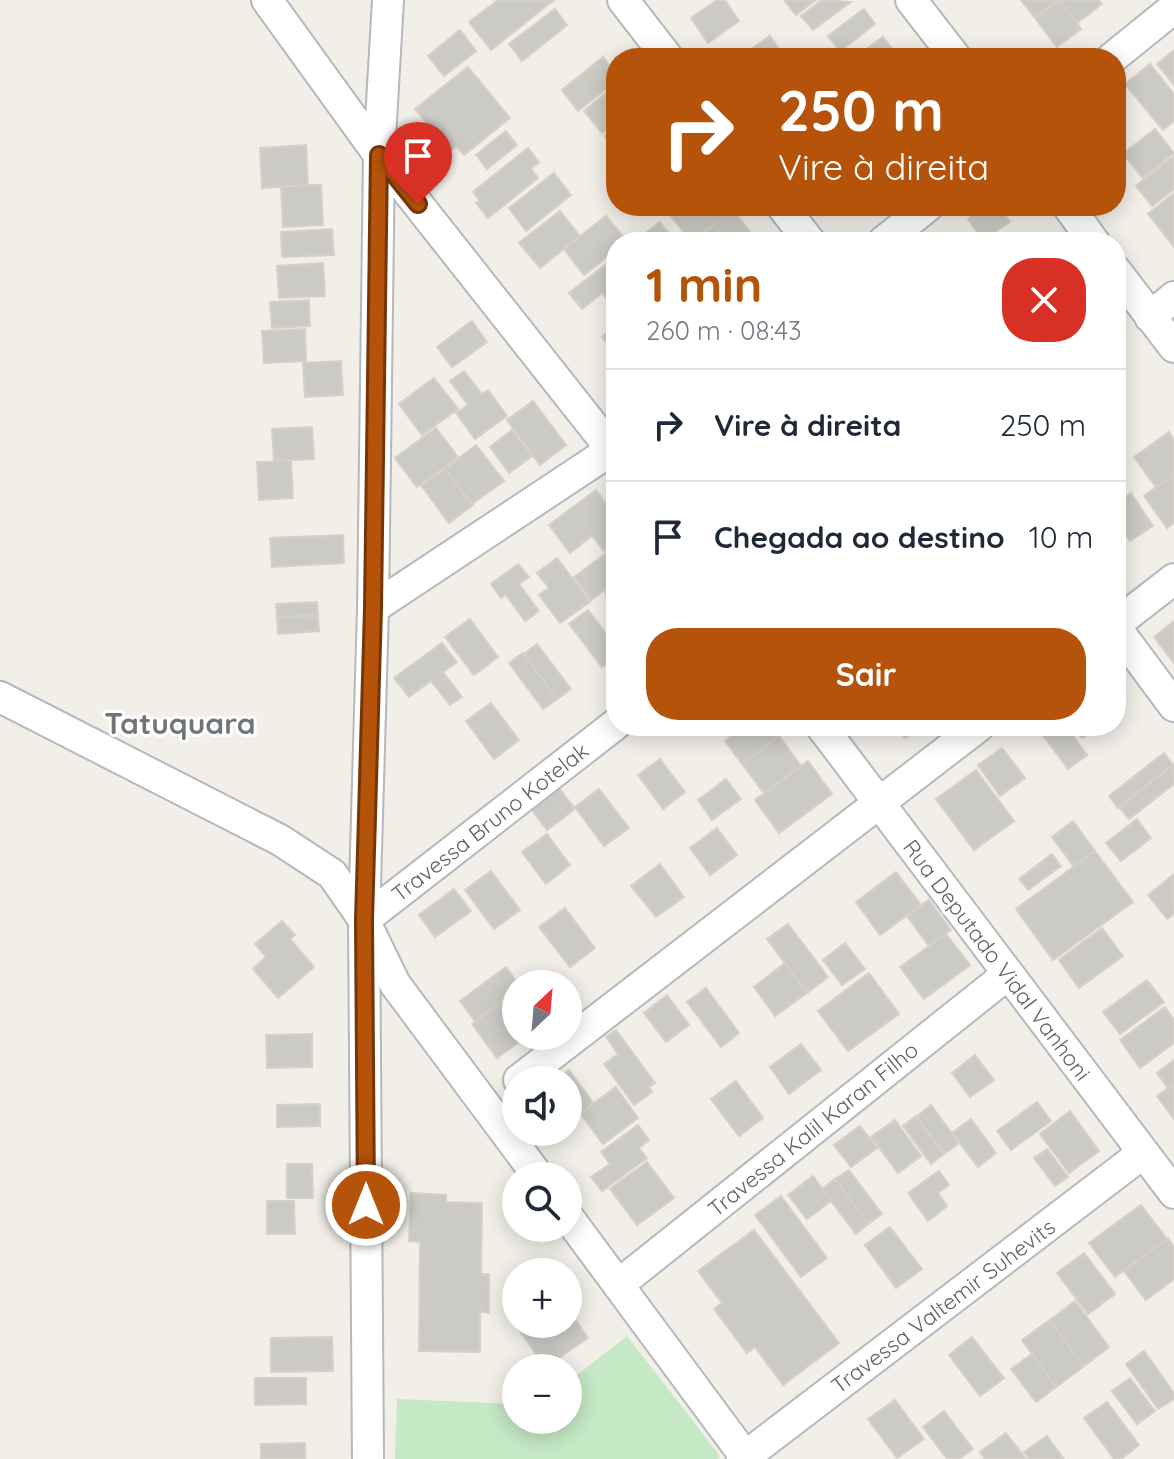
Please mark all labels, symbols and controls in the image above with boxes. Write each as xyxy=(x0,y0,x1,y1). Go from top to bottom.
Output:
text: 250 m xyxy=(778,75,944,145)
icon: right xyxy=(646,80,750,184)
pin xyxy=(384,122,452,204)
icon: arrive xyxy=(396,134,440,178)
text: Vire à direita xyxy=(778,144,989,189)
text: 1 min xyxy=(646,254,762,314)
button: close xyxy=(1002,258,1086,342)
text: 260 m · 08:43 xyxy=(646,314,802,347)
icon: right xyxy=(646,403,690,447)
text: Vire à direita xyxy=(714,406,901,444)
text: 250 m xyxy=(1000,406,1086,444)
icon: arrive xyxy=(646,515,690,559)
text: Chegada ao destino xyxy=(714,518,1005,556)
text: 10 m xyxy=(1029,518,1093,556)
button: Sair xyxy=(646,628,1086,720)
district label: Tatuquara xyxy=(104,704,256,742)
street label: Travessa Bruno Kotelak xyxy=(386,736,594,908)
street label: Rua Deputado Vidal Vanhoni xyxy=(897,834,1097,1086)
north arrow xyxy=(502,970,582,1050)
map controls xyxy=(502,970,582,1434)
street label: Travessa Kalil Karan Filho xyxy=(702,1035,924,1223)
button: sound xyxy=(502,1066,582,1146)
button: search xyxy=(502,1162,582,1242)
position arrow xyxy=(324,1163,408,1247)
street label: Travessa Valtemir Suhevits xyxy=(825,1213,1061,1399)
button: + xyxy=(502,1258,582,1338)
button: − xyxy=(502,1354,582,1434)

